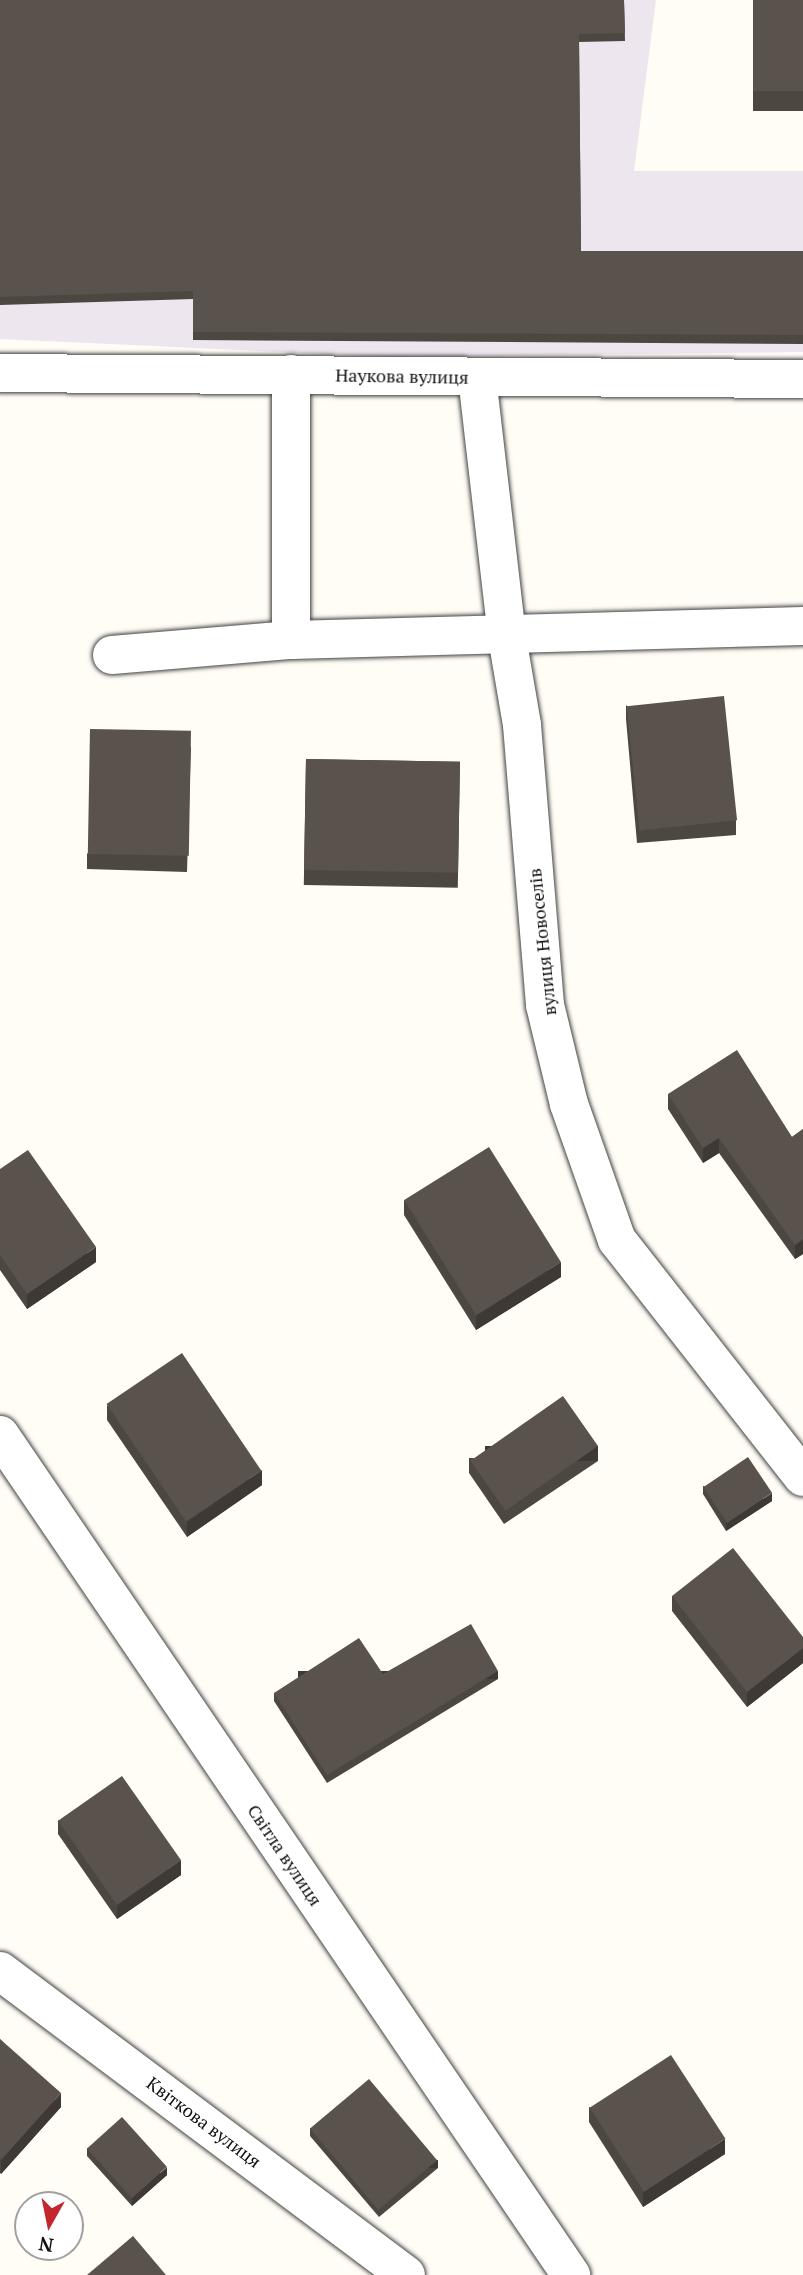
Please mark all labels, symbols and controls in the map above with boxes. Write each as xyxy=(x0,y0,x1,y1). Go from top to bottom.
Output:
street label: Наукова вулиця xyxy=(335,364,469,388)
street label: вулиця Новоселів xyxy=(524,867,560,1017)
street label: Світла вулиця xyxy=(243,1800,327,1910)
street label: Квіткова вулиця xyxy=(143,2072,265,2172)
north arrow xyxy=(14,2191,84,2261)
text: N xyxy=(37,2232,55,2259)

